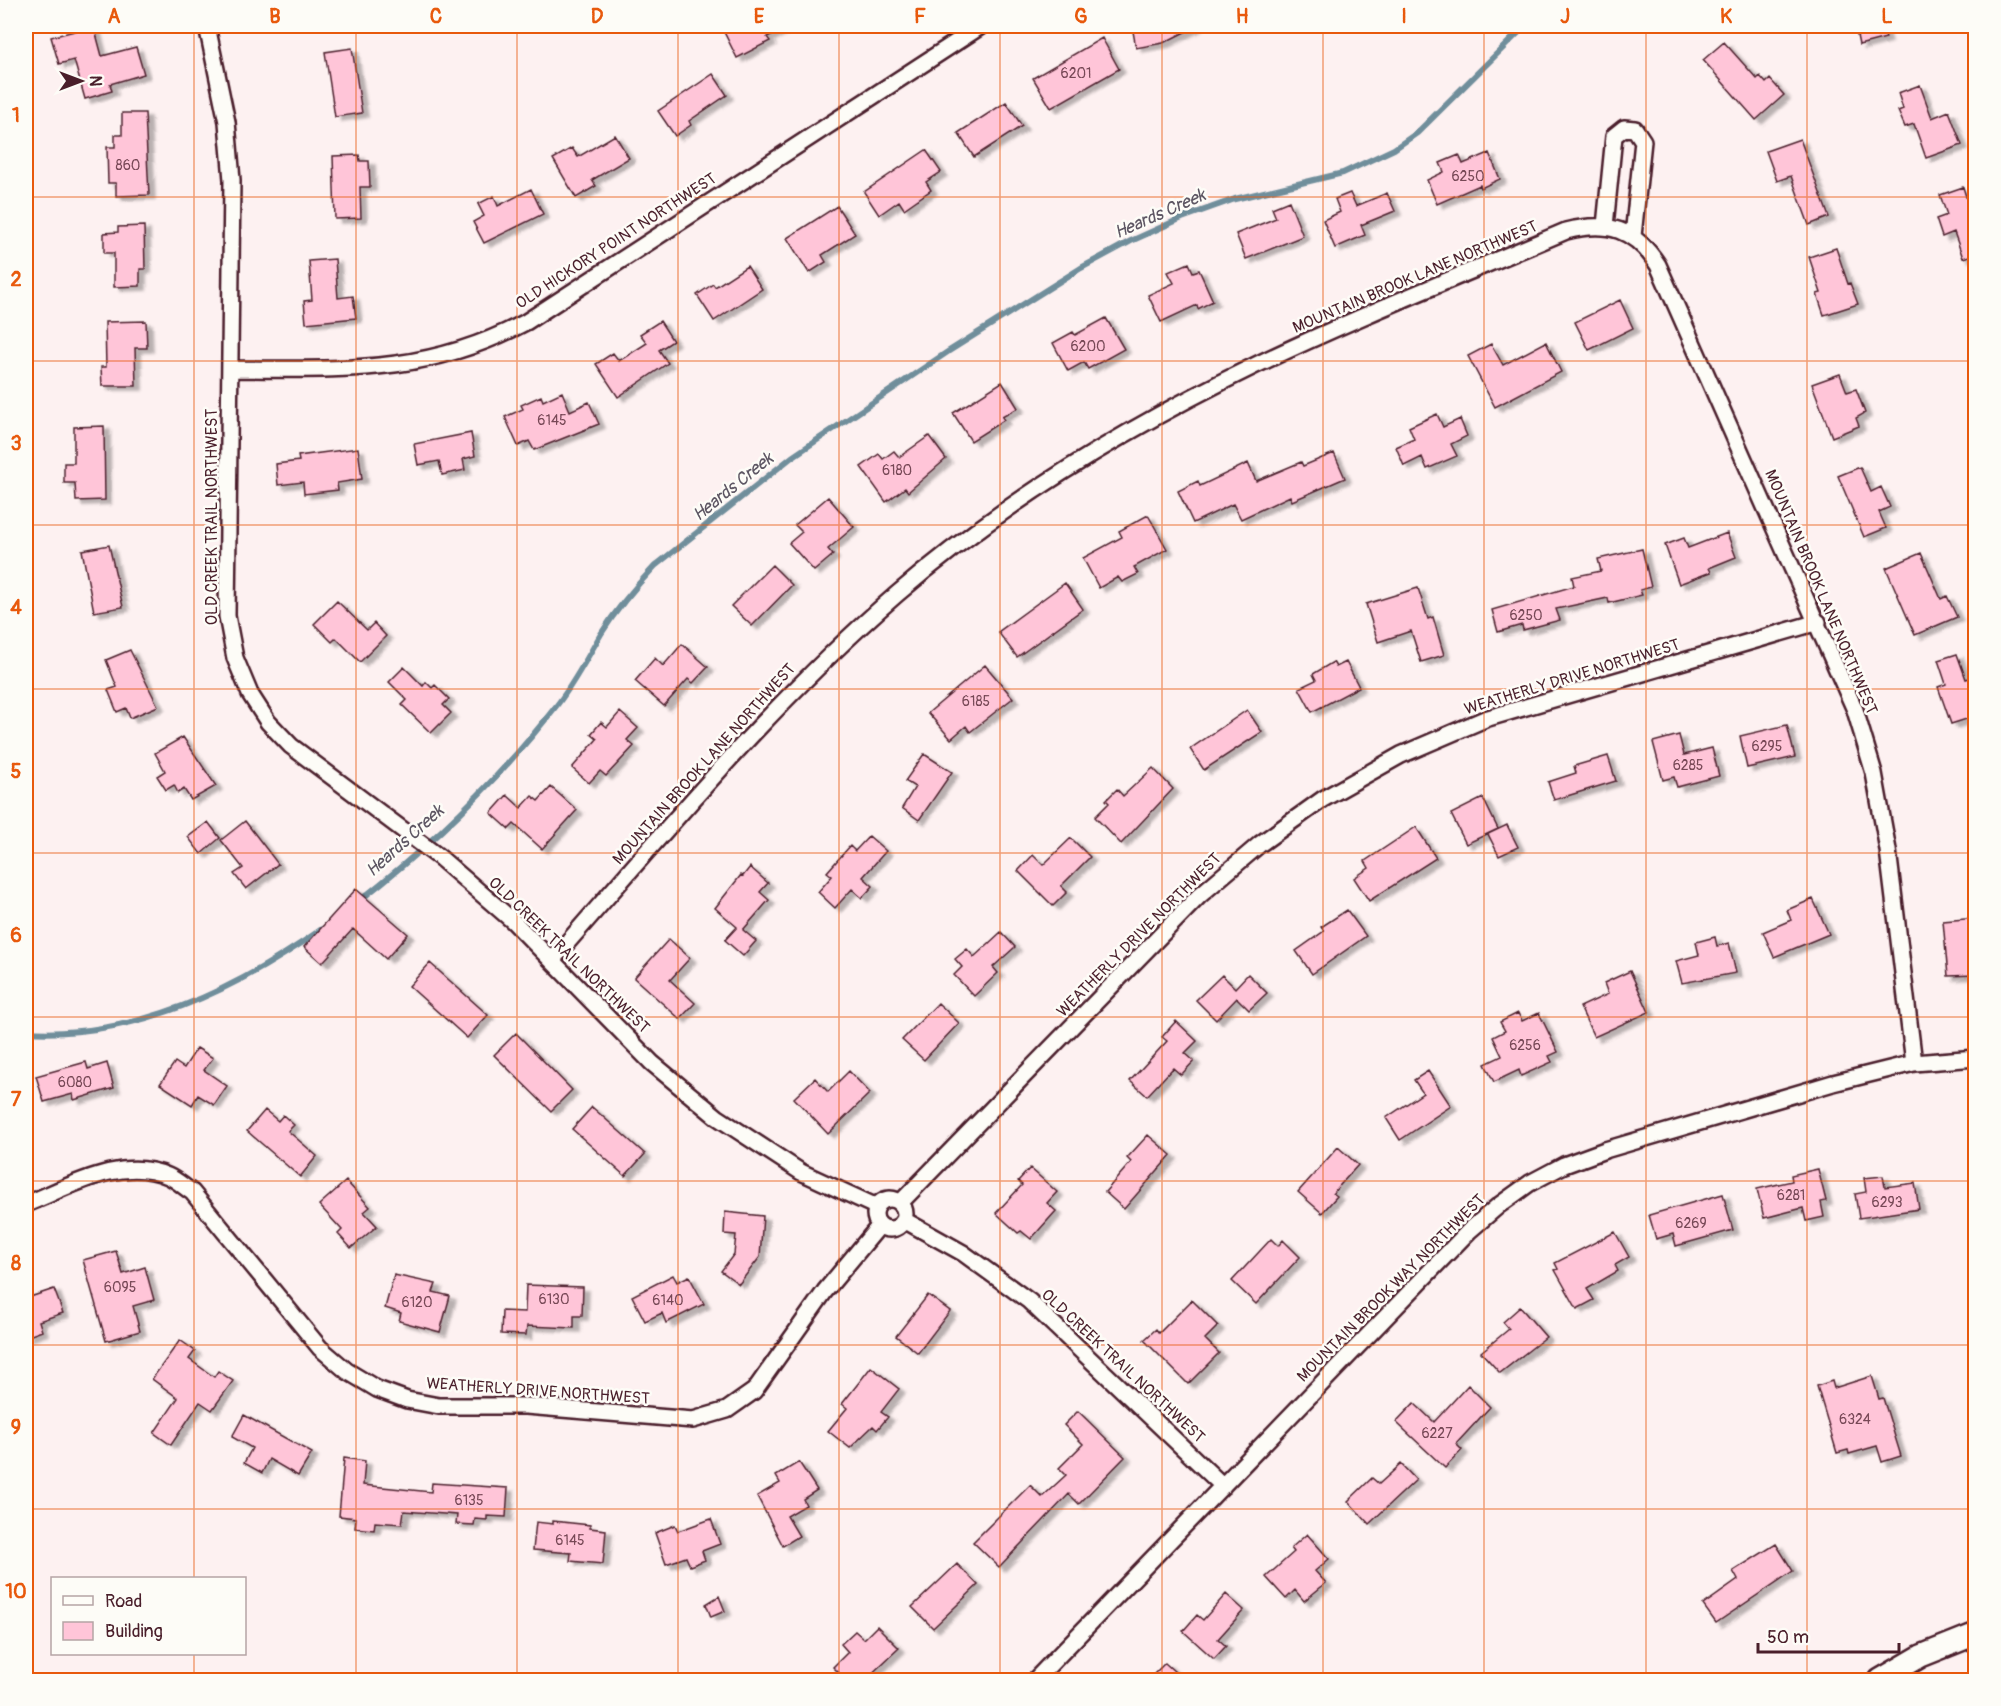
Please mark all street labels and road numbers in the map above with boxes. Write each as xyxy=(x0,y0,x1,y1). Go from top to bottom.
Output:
street label: OLD HICKORY POINT NORTHWEST xyxy=(512,169,720,313)
street label: MOUNTAIN BROOK LANE NORTHWEST xyxy=(1290,216,1540,338)
street label: OLD CREEK TRAIL NORTHWEST xyxy=(202,409,222,625)
street label: MOUNTAIN BROOK LANE NORTHWEST xyxy=(1760,467,1882,717)
street label: WEATHERLY DRIVE NORTHWEST xyxy=(1462,635,1682,719)
street label: MOUNTAIN BROOK LANE NORTHWEST xyxy=(608,659,800,869)
street label: WEATHERLY DRIVE NORTHWEST xyxy=(1053,849,1225,1021)
street label: OLD CREEK TRAIL NORTHWEST xyxy=(484,873,654,1037)
street label: MOUNTAIN BROOK WAY NORTHWEST xyxy=(1293,1190,1489,1386)
street label: OLD CREEK TRAIL NORTHWEST xyxy=(1037,1285,1209,1447)
street label: WEATHERLY DRIVE NORTHWEST xyxy=(426,1373,651,1409)

